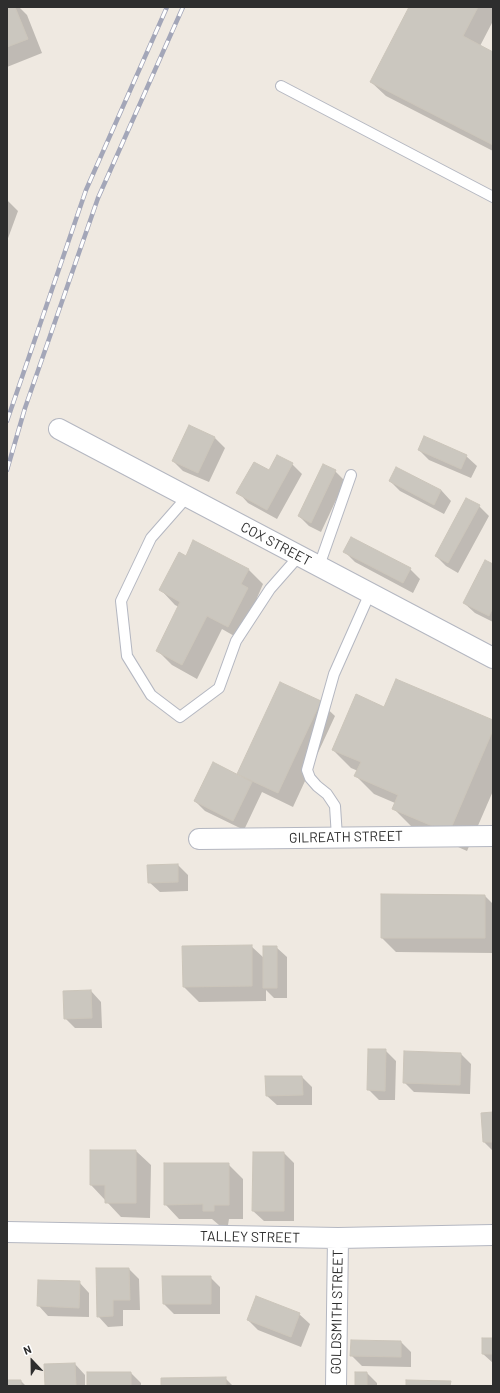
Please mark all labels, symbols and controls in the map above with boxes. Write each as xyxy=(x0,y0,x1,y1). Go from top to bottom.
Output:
street label: COX STREET xyxy=(238,518,314,570)
street label: GILREATH STREET xyxy=(289,828,403,846)
street label: TALLEY STREET xyxy=(200,1228,300,1246)
street label: GOLDSMITH STREET xyxy=(328,1249,346,1375)
north arrow xyxy=(12,1341,52,1381)
text: N xyxy=(21,1342,33,1357)

